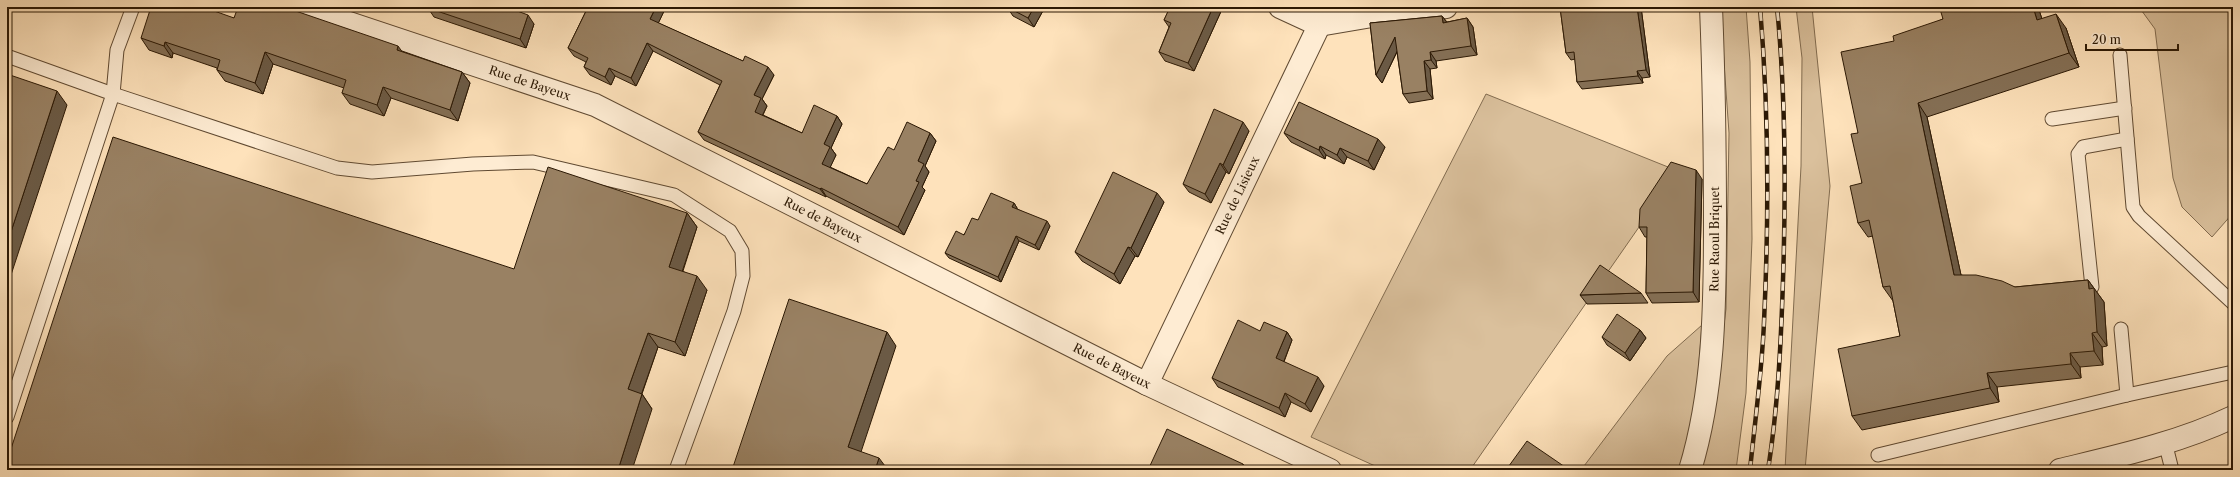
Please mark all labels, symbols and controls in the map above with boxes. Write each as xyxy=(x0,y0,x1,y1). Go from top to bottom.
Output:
scale bar xyxy=(2086,26,2178,52)
text: 20 m xyxy=(2092,32,2121,47)
street label: Rue de Bayeux xyxy=(487,62,573,103)
street label: Rue de Lisieux xyxy=(1212,154,1262,237)
street label: Rue Raoul Briquet xyxy=(1706,186,1722,292)
street label: Rue de Bayeux xyxy=(781,194,864,246)
street label: Rue de Bayeux xyxy=(1071,340,1154,392)

